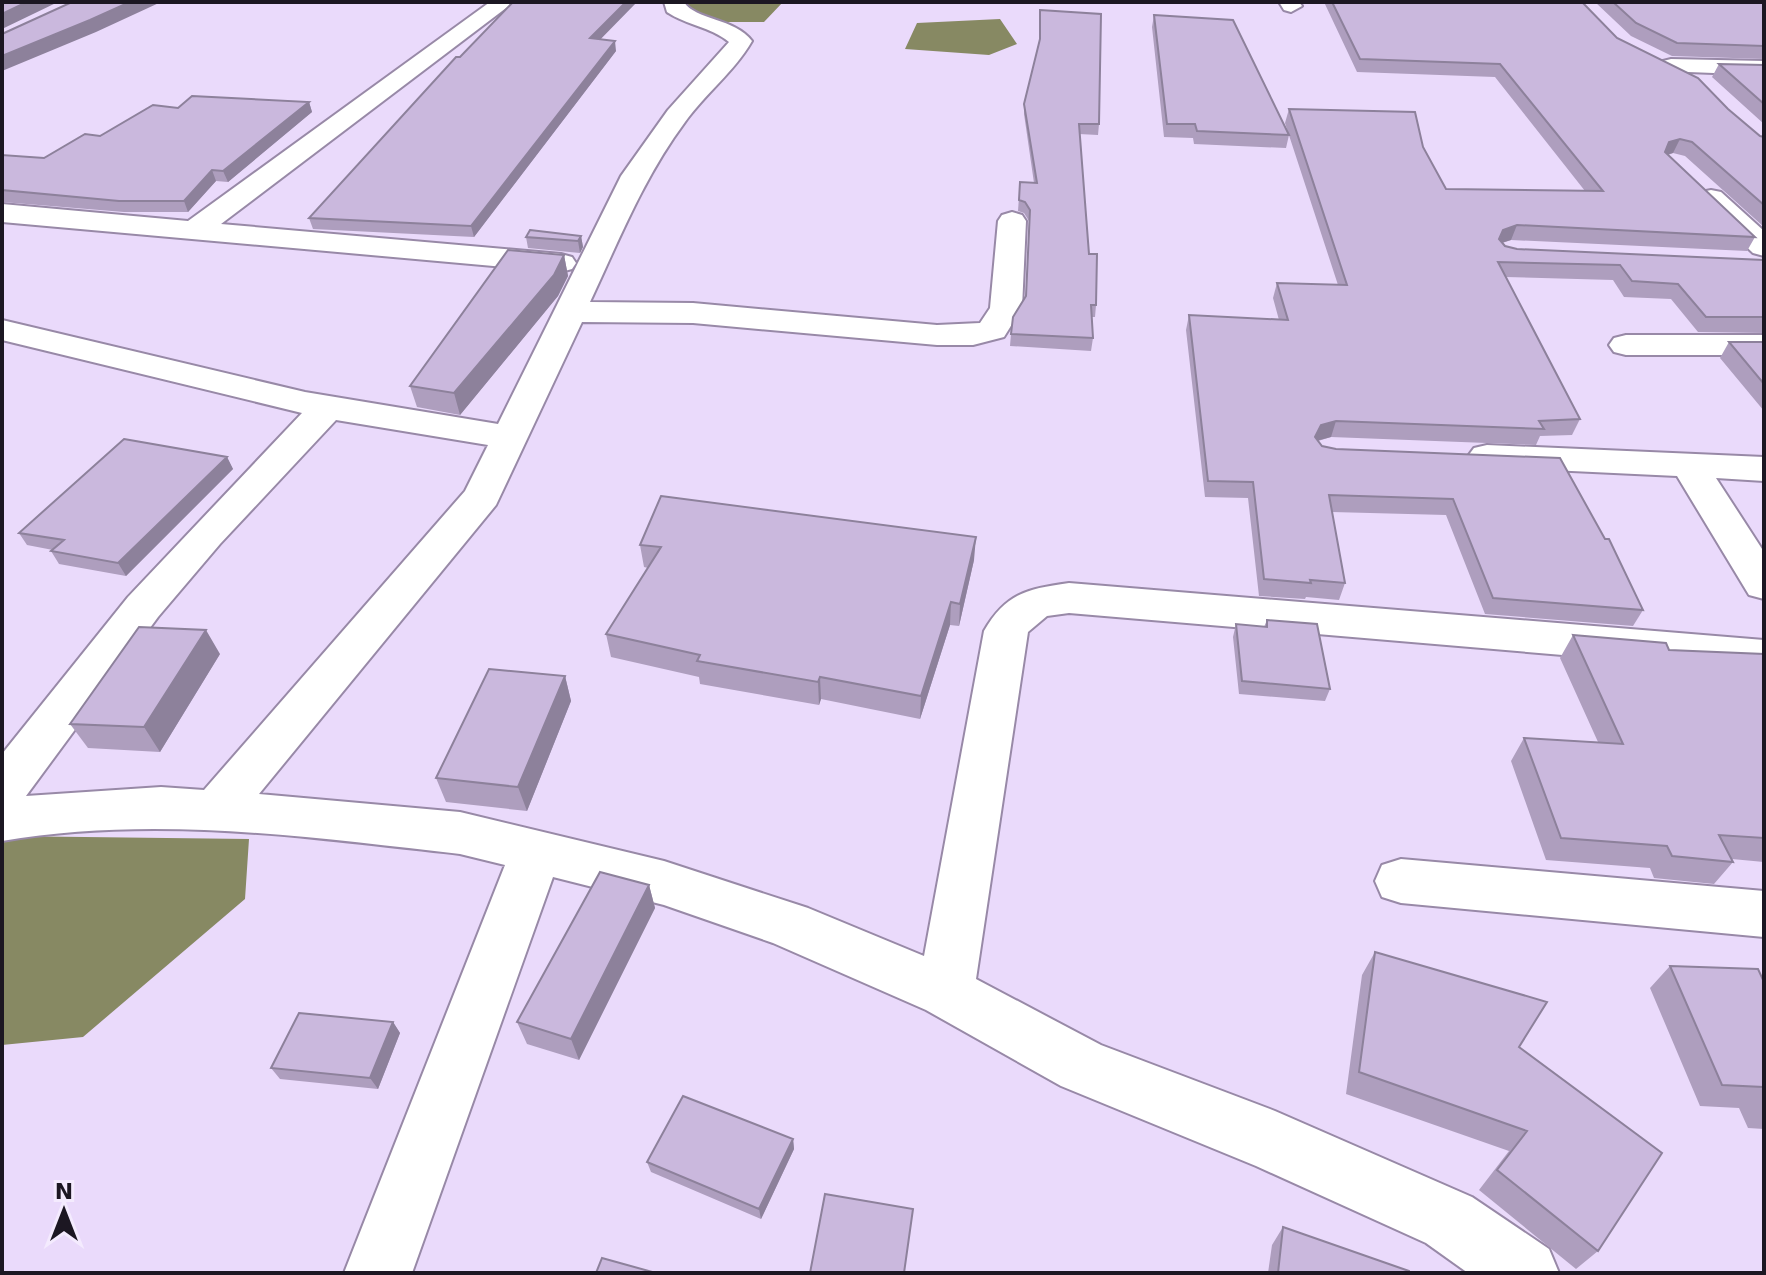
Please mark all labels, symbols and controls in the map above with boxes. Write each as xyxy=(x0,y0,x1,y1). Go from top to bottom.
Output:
north arrow xyxy=(24,1171,104,1251)
text: N xyxy=(55,1179,73,1204)

